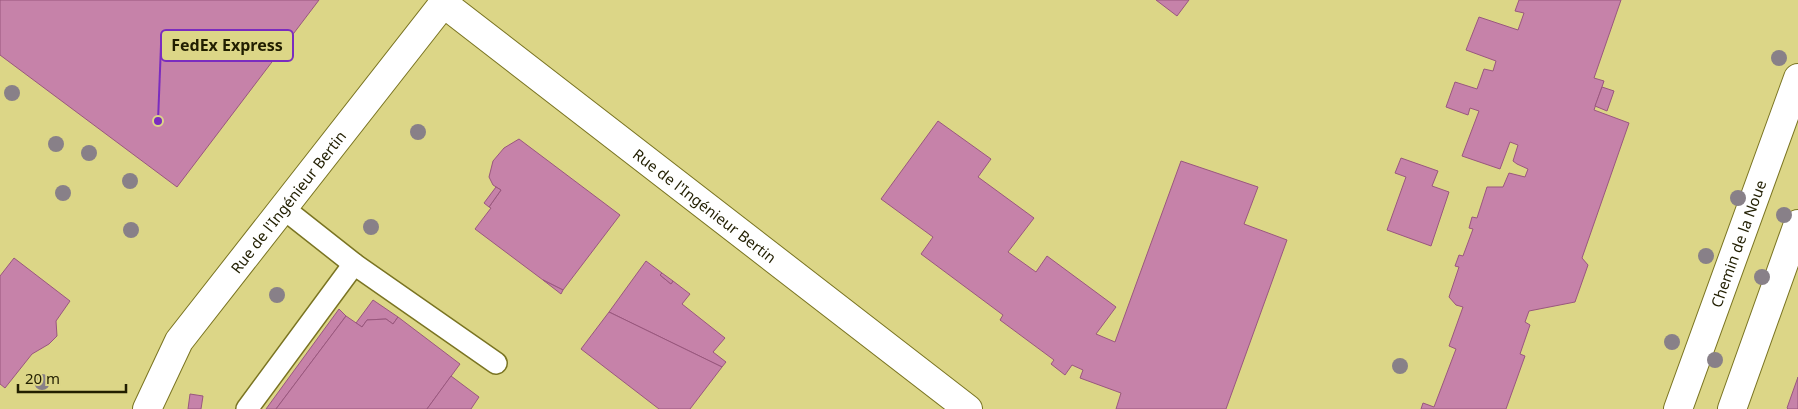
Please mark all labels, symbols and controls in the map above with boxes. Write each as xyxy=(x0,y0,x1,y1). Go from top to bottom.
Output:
callout: FedEx Express xyxy=(161,30,293,61)
text: FedEx Express xyxy=(171,34,283,56)
street label: Rue de l'Ingénieur Bertin xyxy=(226,126,350,277)
street label: Rue de l'Ingénieur Bertin xyxy=(629,144,781,267)
street label: Chemin de la Noue xyxy=(1706,177,1770,310)
scale bar xyxy=(18,362,125,394)
text: 20 m xyxy=(25,368,60,388)

